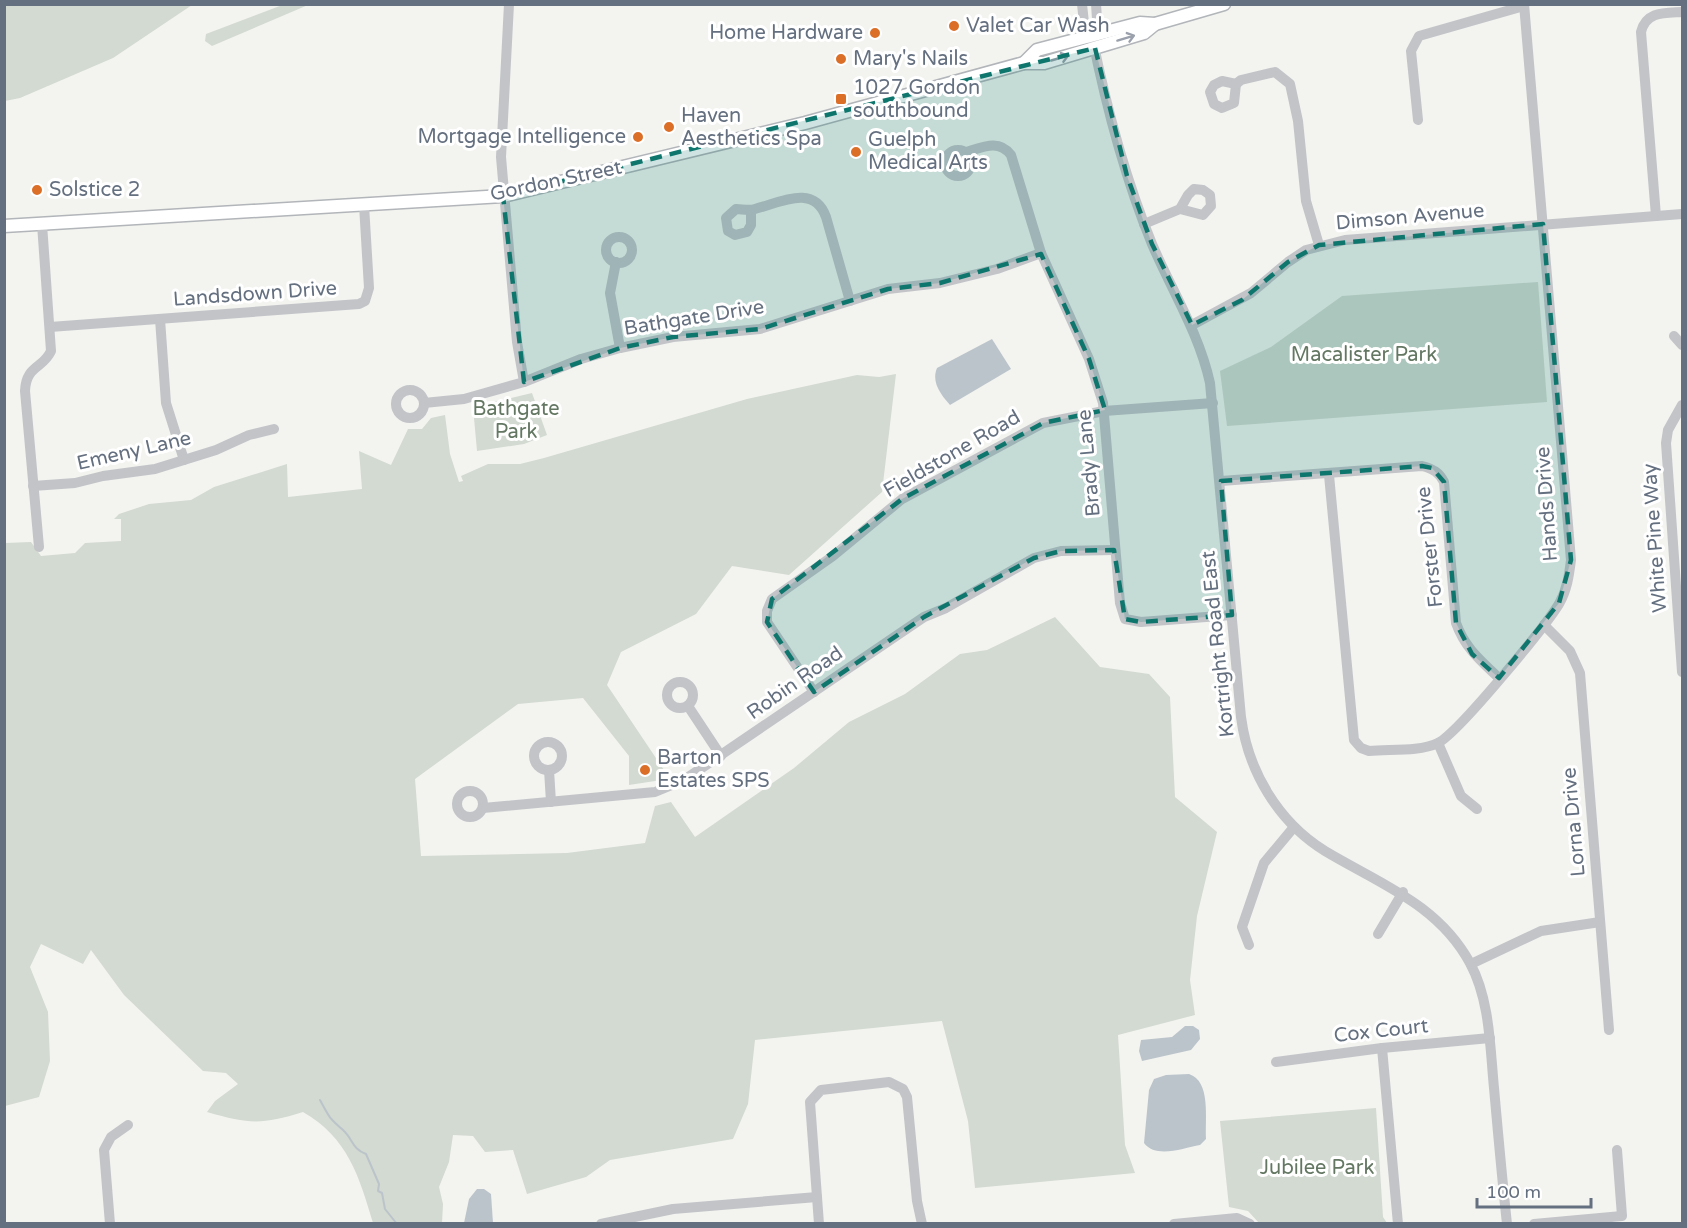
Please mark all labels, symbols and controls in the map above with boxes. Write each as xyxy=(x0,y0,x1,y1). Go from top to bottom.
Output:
place label: Valet Car Wash xyxy=(966,14,1110,38)
marker: Valet Car Wash xyxy=(947,19,961,33)
place label: Home Hardware xyxy=(709,21,863,45)
marker: Home Hardware xyxy=(868,26,882,40)
one-way arrow xyxy=(1116,32,1135,43)
place label: Mary's Nails xyxy=(853,47,968,71)
marker: Mary's Nails xyxy=(834,52,848,66)
one-way arrow xyxy=(1050,52,1069,63)
place label: 1027 Gordon southbound xyxy=(853,76,980,123)
marker: 1027 Gordon southbound xyxy=(834,92,848,106)
place label: Haven Aesthetics Spa xyxy=(681,104,822,151)
marker: Haven Aesthetics Spa xyxy=(662,120,676,134)
place label: Mortgage Intelligence xyxy=(417,125,626,149)
place label: Guelph Medical Arts xyxy=(868,128,988,175)
marker: Mortgage Intelligence xyxy=(631,130,645,144)
marker: Guelph Medical Arts xyxy=(849,145,863,159)
street label: Gordon Street xyxy=(488,155,624,207)
place label: Solstice 2 xyxy=(49,178,140,202)
marker: Solstice 2 xyxy=(30,183,44,197)
street label: Dimson Avenue xyxy=(1335,199,1485,235)
street label: Landsdown Drive xyxy=(172,276,338,312)
street label: Bathgate Drive xyxy=(622,295,766,341)
park label: Macalister Park xyxy=(1291,343,1437,367)
park label: Bathgate Park xyxy=(472,397,560,444)
street label: Fieldstone Road xyxy=(879,405,1025,503)
street label: Brady Lane xyxy=(1072,408,1106,518)
street label: Emeny Lane xyxy=(75,426,193,476)
street label: Hands Drive xyxy=(1531,446,1563,562)
street label: White Pine Way xyxy=(1638,462,1672,613)
street label: Forster Drive xyxy=(1412,485,1448,609)
street label: Kortright Road East xyxy=(1196,549,1240,738)
street label: Robin Road xyxy=(742,641,848,725)
place label: Barton Estates SPS xyxy=(657,746,770,793)
marker: Barton Estates SPS xyxy=(638,763,652,777)
street label: Lorna Drive xyxy=(1557,767,1591,877)
street label: Cox Court xyxy=(1333,1014,1430,1048)
park label: Jubilee Park xyxy=(1260,1156,1374,1180)
scale bar xyxy=(1477,1171,1591,1209)
text: 100 m xyxy=(1486,1181,1541,1203)

